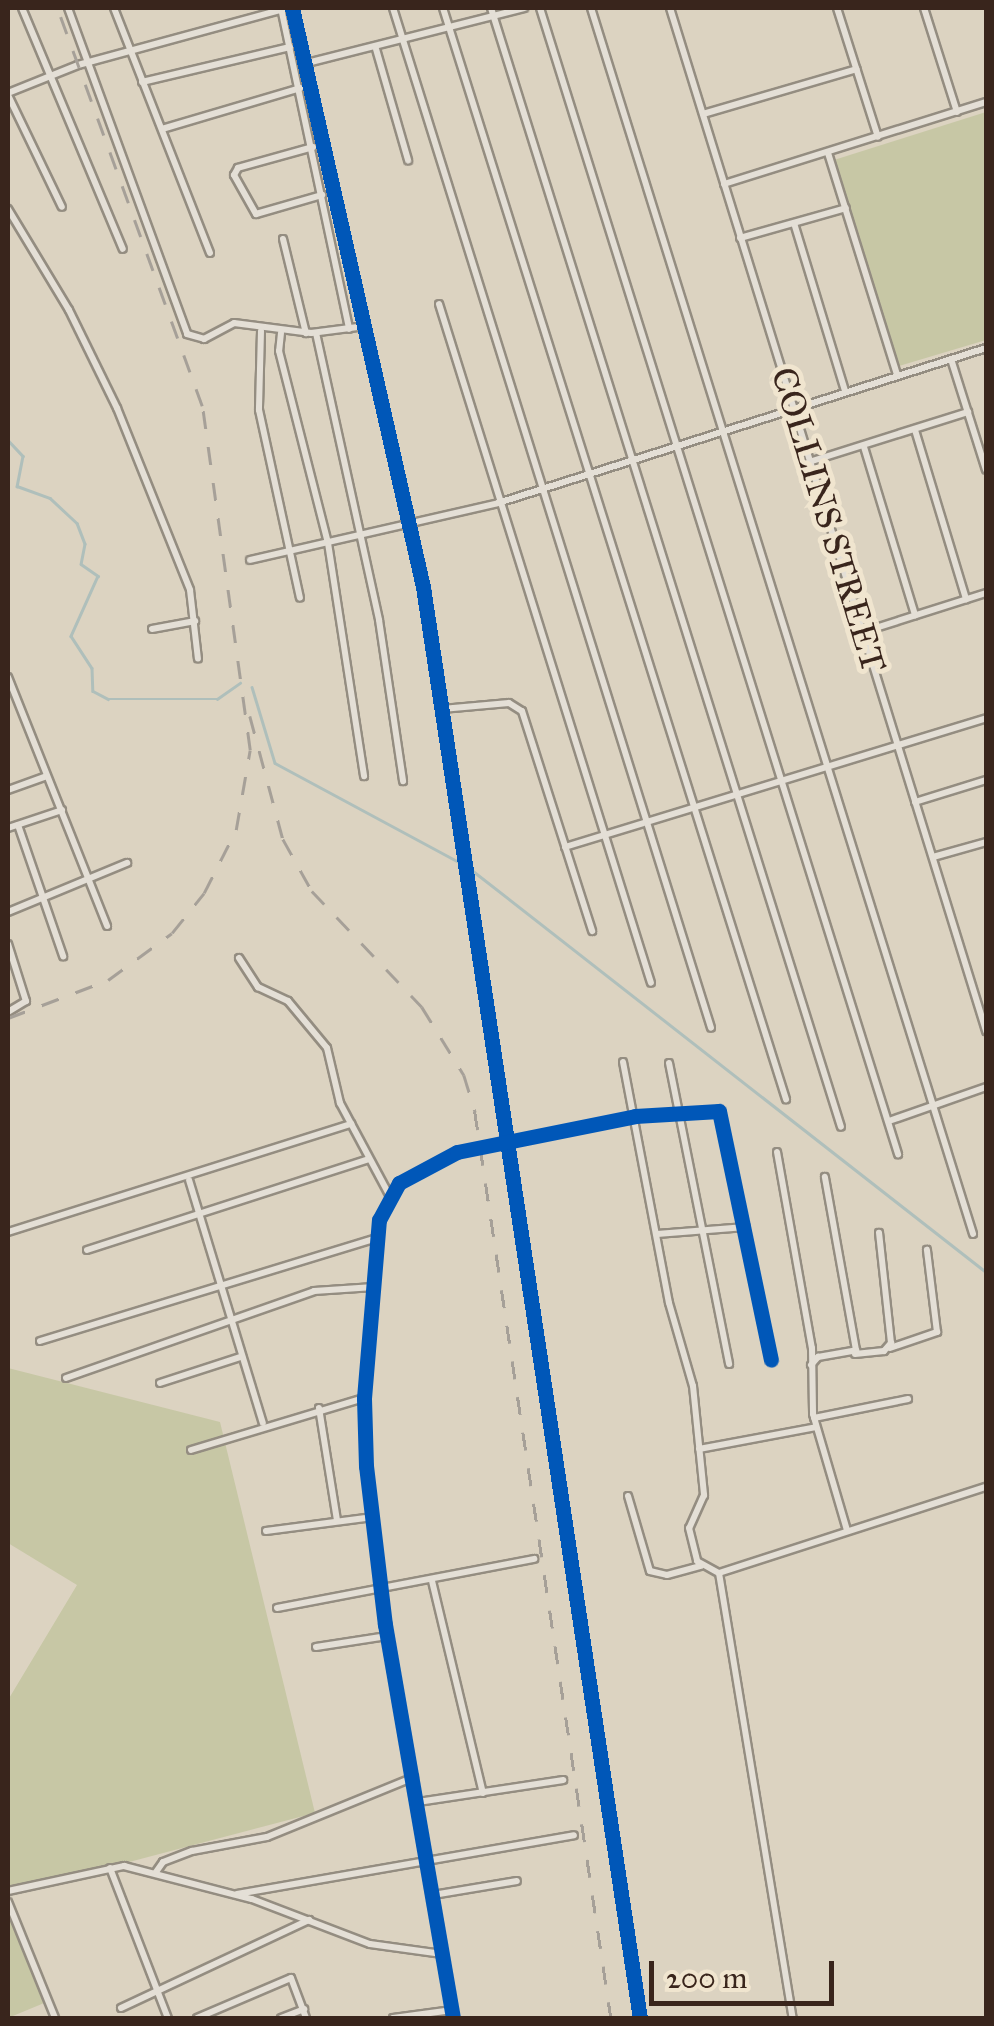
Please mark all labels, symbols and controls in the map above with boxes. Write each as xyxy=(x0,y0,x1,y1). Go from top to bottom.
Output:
street label: COLLINS STREET xyxy=(762,362,894,678)
scale bar xyxy=(654,1941,839,2003)
text: 200 m xyxy=(666,1960,747,1996)

